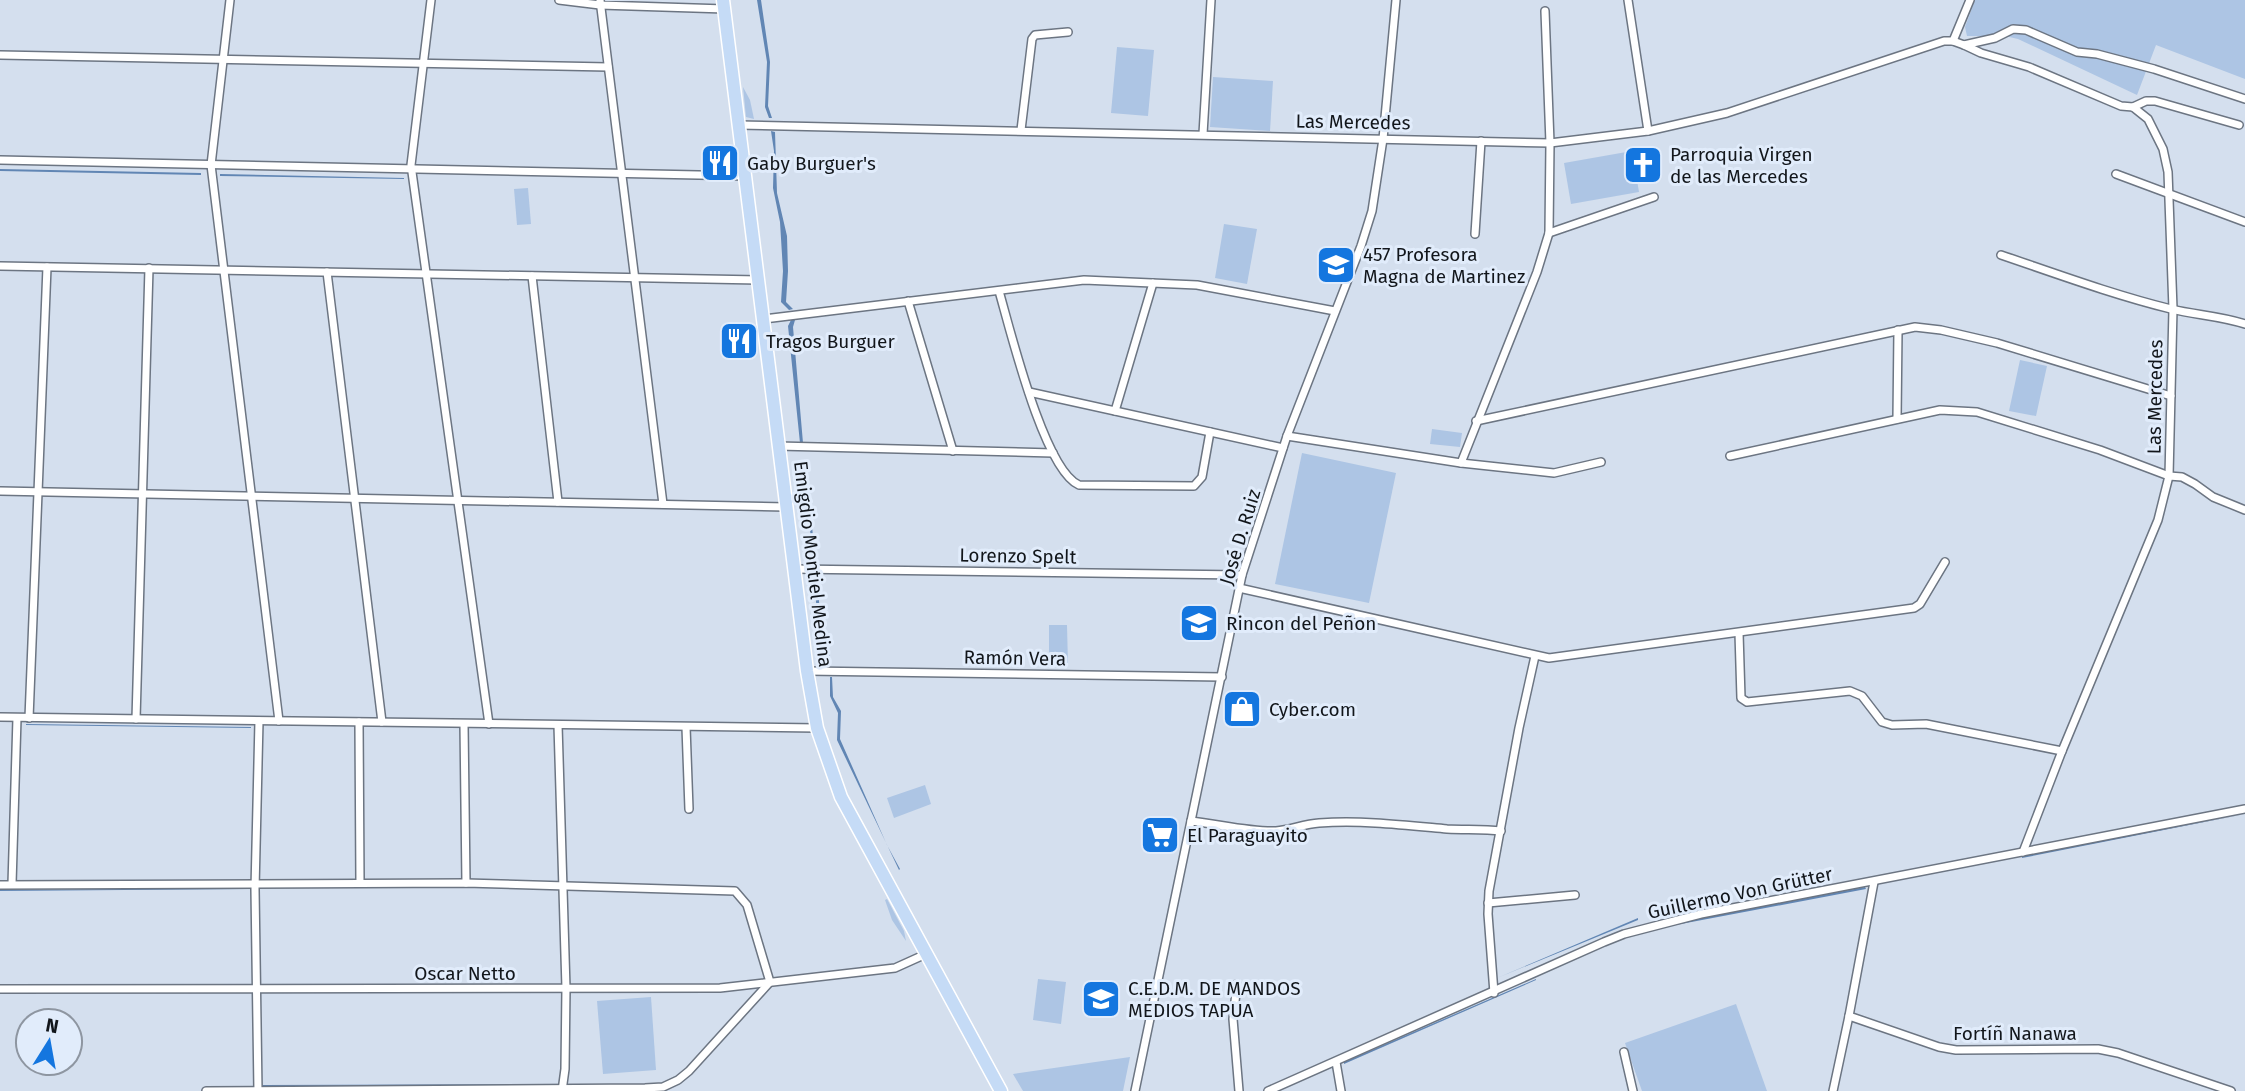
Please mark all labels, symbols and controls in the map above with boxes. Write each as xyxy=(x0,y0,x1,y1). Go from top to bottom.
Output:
street label: Las Mercedes xyxy=(1295,109,1411,135)
restaurant icon: Gaby Burguer's xyxy=(699,142,741,184)
place label: Parroquia Virgen de las Mercedes xyxy=(1670,143,1813,188)
church icon: Parroquia Virgen de las Mercedes xyxy=(1622,144,1664,186)
place label: Gaby Burguer's xyxy=(747,152,876,175)
place label: 457 Profesora Magna de Martinez xyxy=(1363,243,1525,288)
school or university icon: 457 Profesora Magna de Martinez xyxy=(1315,244,1357,286)
restaurant icon: Tragos Burguer xyxy=(718,320,760,362)
place label: Tragos Burguer xyxy=(766,330,895,353)
street label: Las Mercedes xyxy=(2142,339,2168,455)
street label: Emigdio Montiel Medina xyxy=(789,460,837,668)
street label: José D. Ruiz xyxy=(1215,486,1265,588)
street label: Lorenzo Spelt xyxy=(959,543,1077,569)
school or university icon: Rincon del Peñon xyxy=(1178,602,1220,644)
place label: Rincon del Peñon xyxy=(1226,612,1376,635)
street label: Ramón Vera xyxy=(963,646,1067,670)
shop icon: Cyber.com xyxy=(1221,688,1263,730)
place label: Cyber.com xyxy=(1269,698,1356,721)
supermarket icon: El Paraguayito xyxy=(1139,814,1181,856)
place label: El Paraguayito xyxy=(1187,824,1308,847)
street label: Guillermo Von Grütter xyxy=(1645,862,1835,924)
street label: Oscar Netto xyxy=(414,962,516,985)
place label: C.E.D.M. DE MANDOS MEDIOS TAPUA xyxy=(1128,977,1301,1022)
school or university icon: C.E.D.M. DE MANDOS MEDIOS TAPUA xyxy=(1080,978,1122,1020)
north arrow xyxy=(14,1007,84,1077)
text: N xyxy=(44,1013,61,1038)
street label: Fortíñ Nanawa xyxy=(1953,1022,2077,1045)

